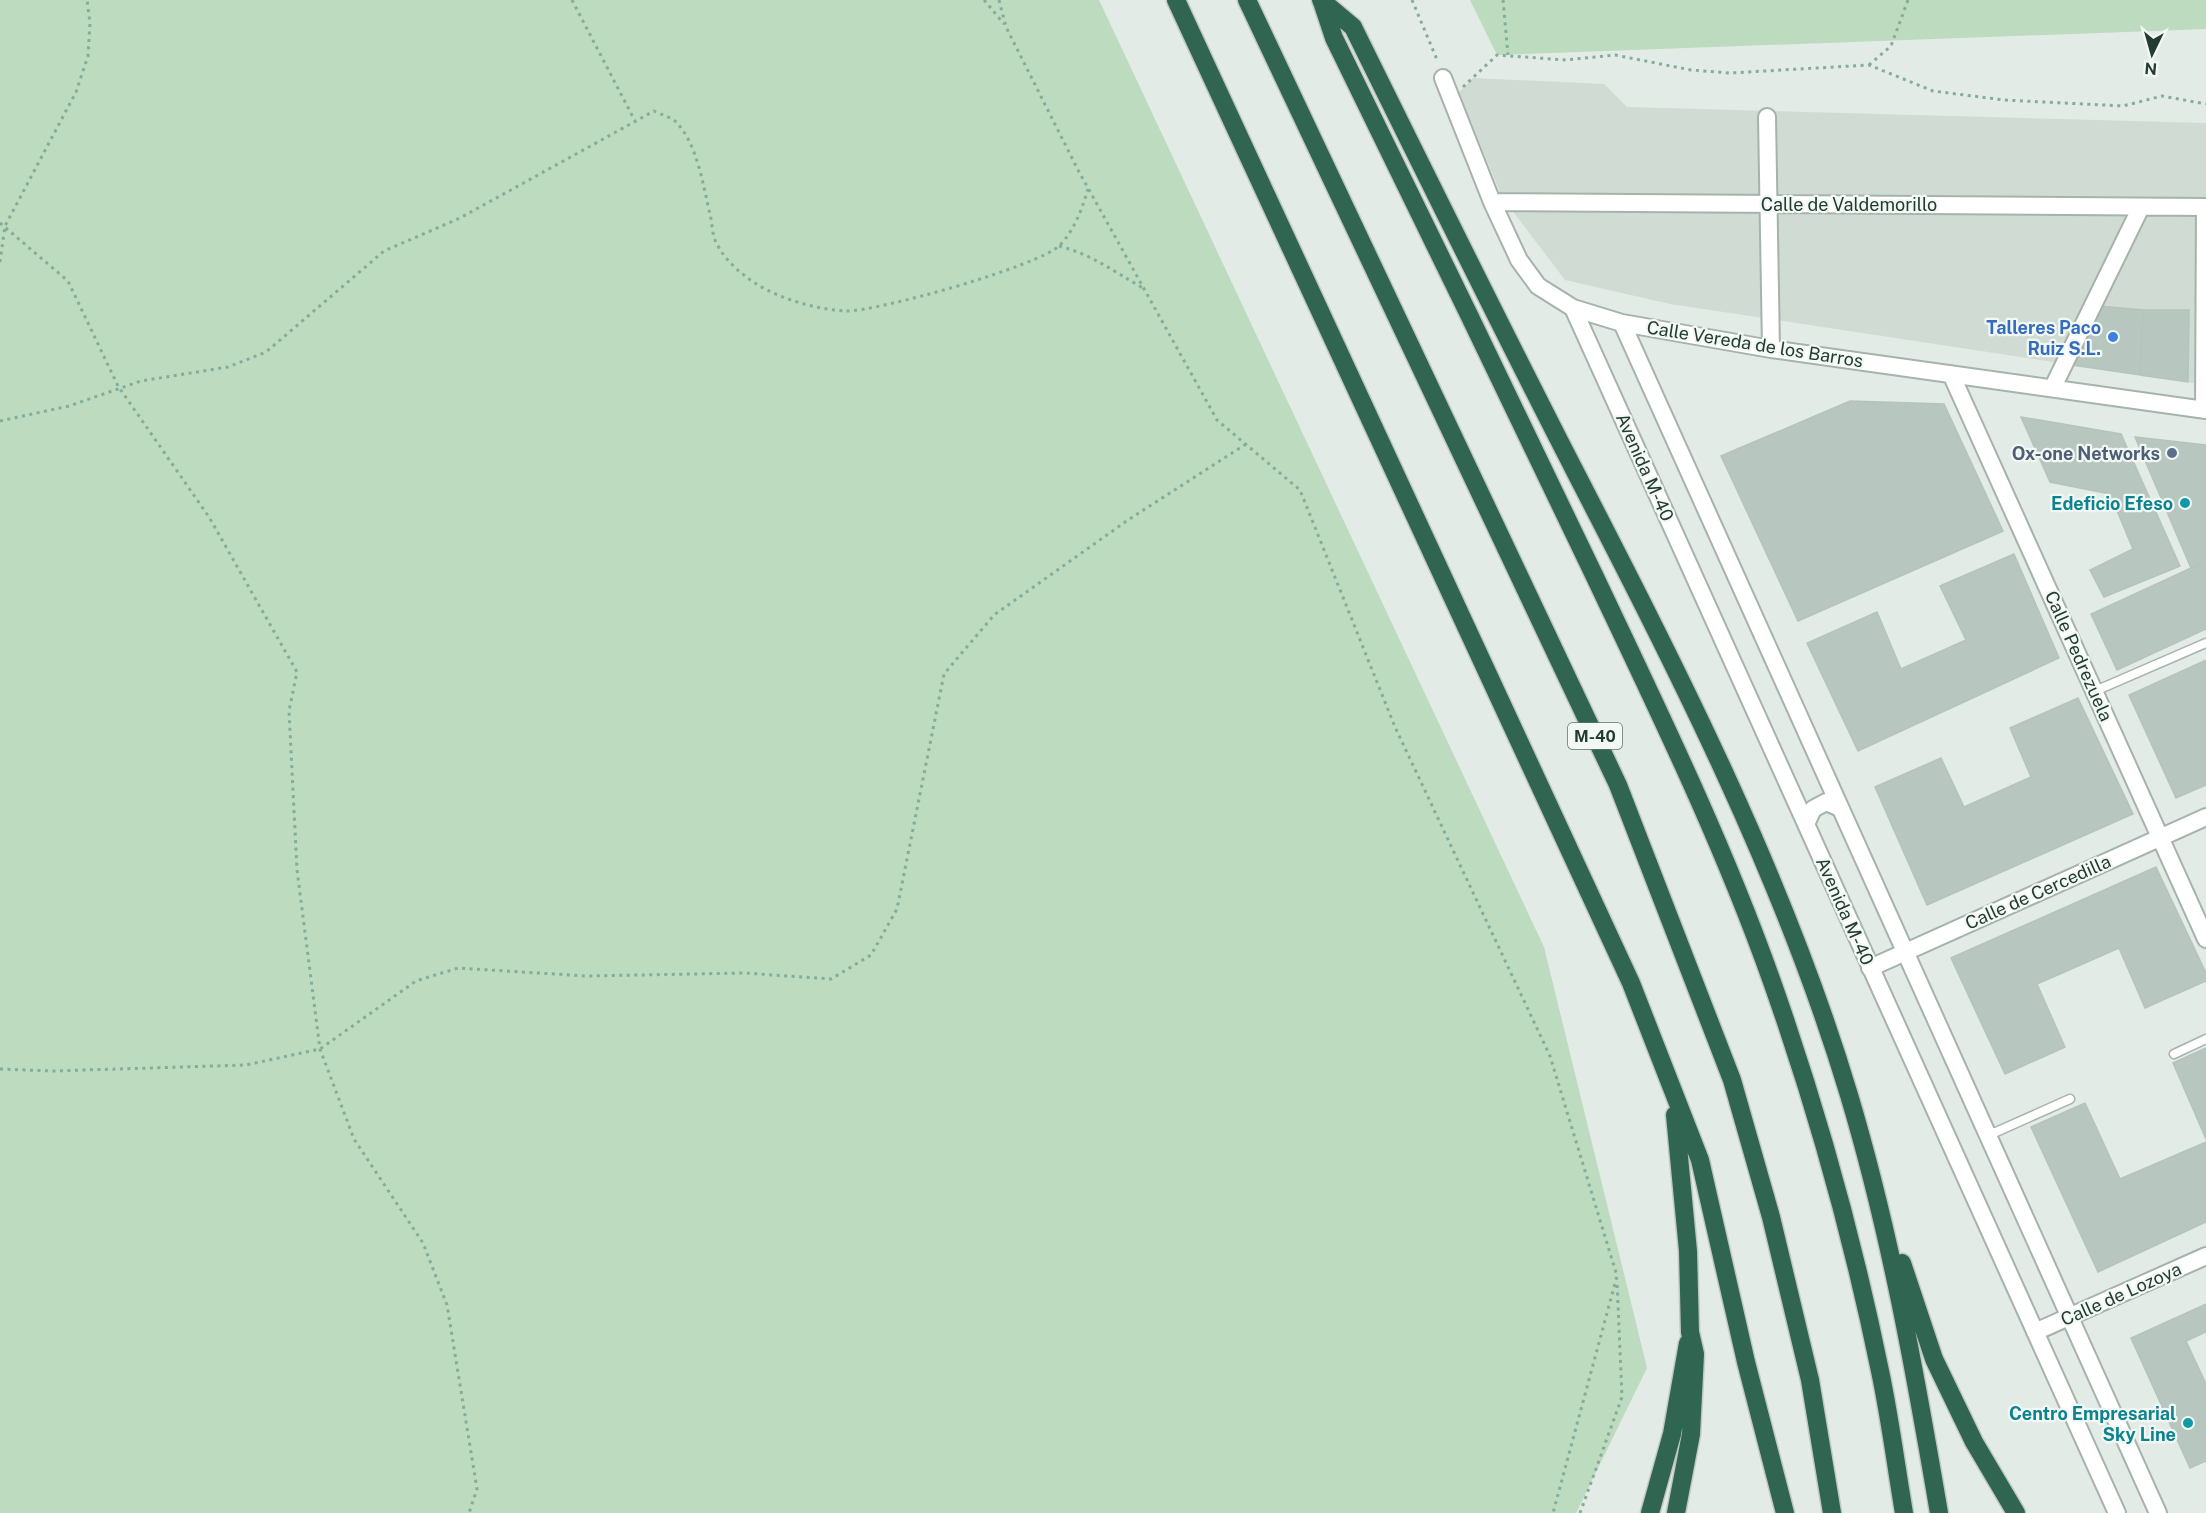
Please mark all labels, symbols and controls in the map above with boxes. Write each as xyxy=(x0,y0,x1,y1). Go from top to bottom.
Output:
north arrow xyxy=(2122,24,2182,84)
text: N xyxy=(2144,58,2158,78)
street label: Calle de Valdemorillo xyxy=(1761,194,1937,215)
street label: Calle Vereda de los Barros xyxy=(1645,317,1865,371)
place label: Talleres Paco Ruiz S.L. xyxy=(1986,317,2101,359)
marker: Talleres Paco Ruiz S.L. xyxy=(2106,330,2120,344)
street label: Avenida M-40 xyxy=(1612,410,1678,524)
place label: Ox-one Networks xyxy=(2012,443,2160,464)
marker: Ox-one Networks xyxy=(2165,446,2179,460)
place label: Edeficio Efeso xyxy=(2051,493,2173,514)
marker: Edeficio Efeso xyxy=(2178,496,2192,510)
street label: Calle Pedrezuela xyxy=(2041,587,2117,725)
road number: M-40 xyxy=(1568,723,1622,749)
street label: Calle de Cercedilla xyxy=(1962,850,2114,934)
street label: Avenida M-40 xyxy=(1812,854,1878,968)
street label: Calle de Lozoya xyxy=(2057,1258,2185,1330)
place label: Centro Empresarial Sky Line xyxy=(2009,1403,2176,1445)
marker: Centro Empresarial Sky Line xyxy=(2181,1416,2195,1430)

